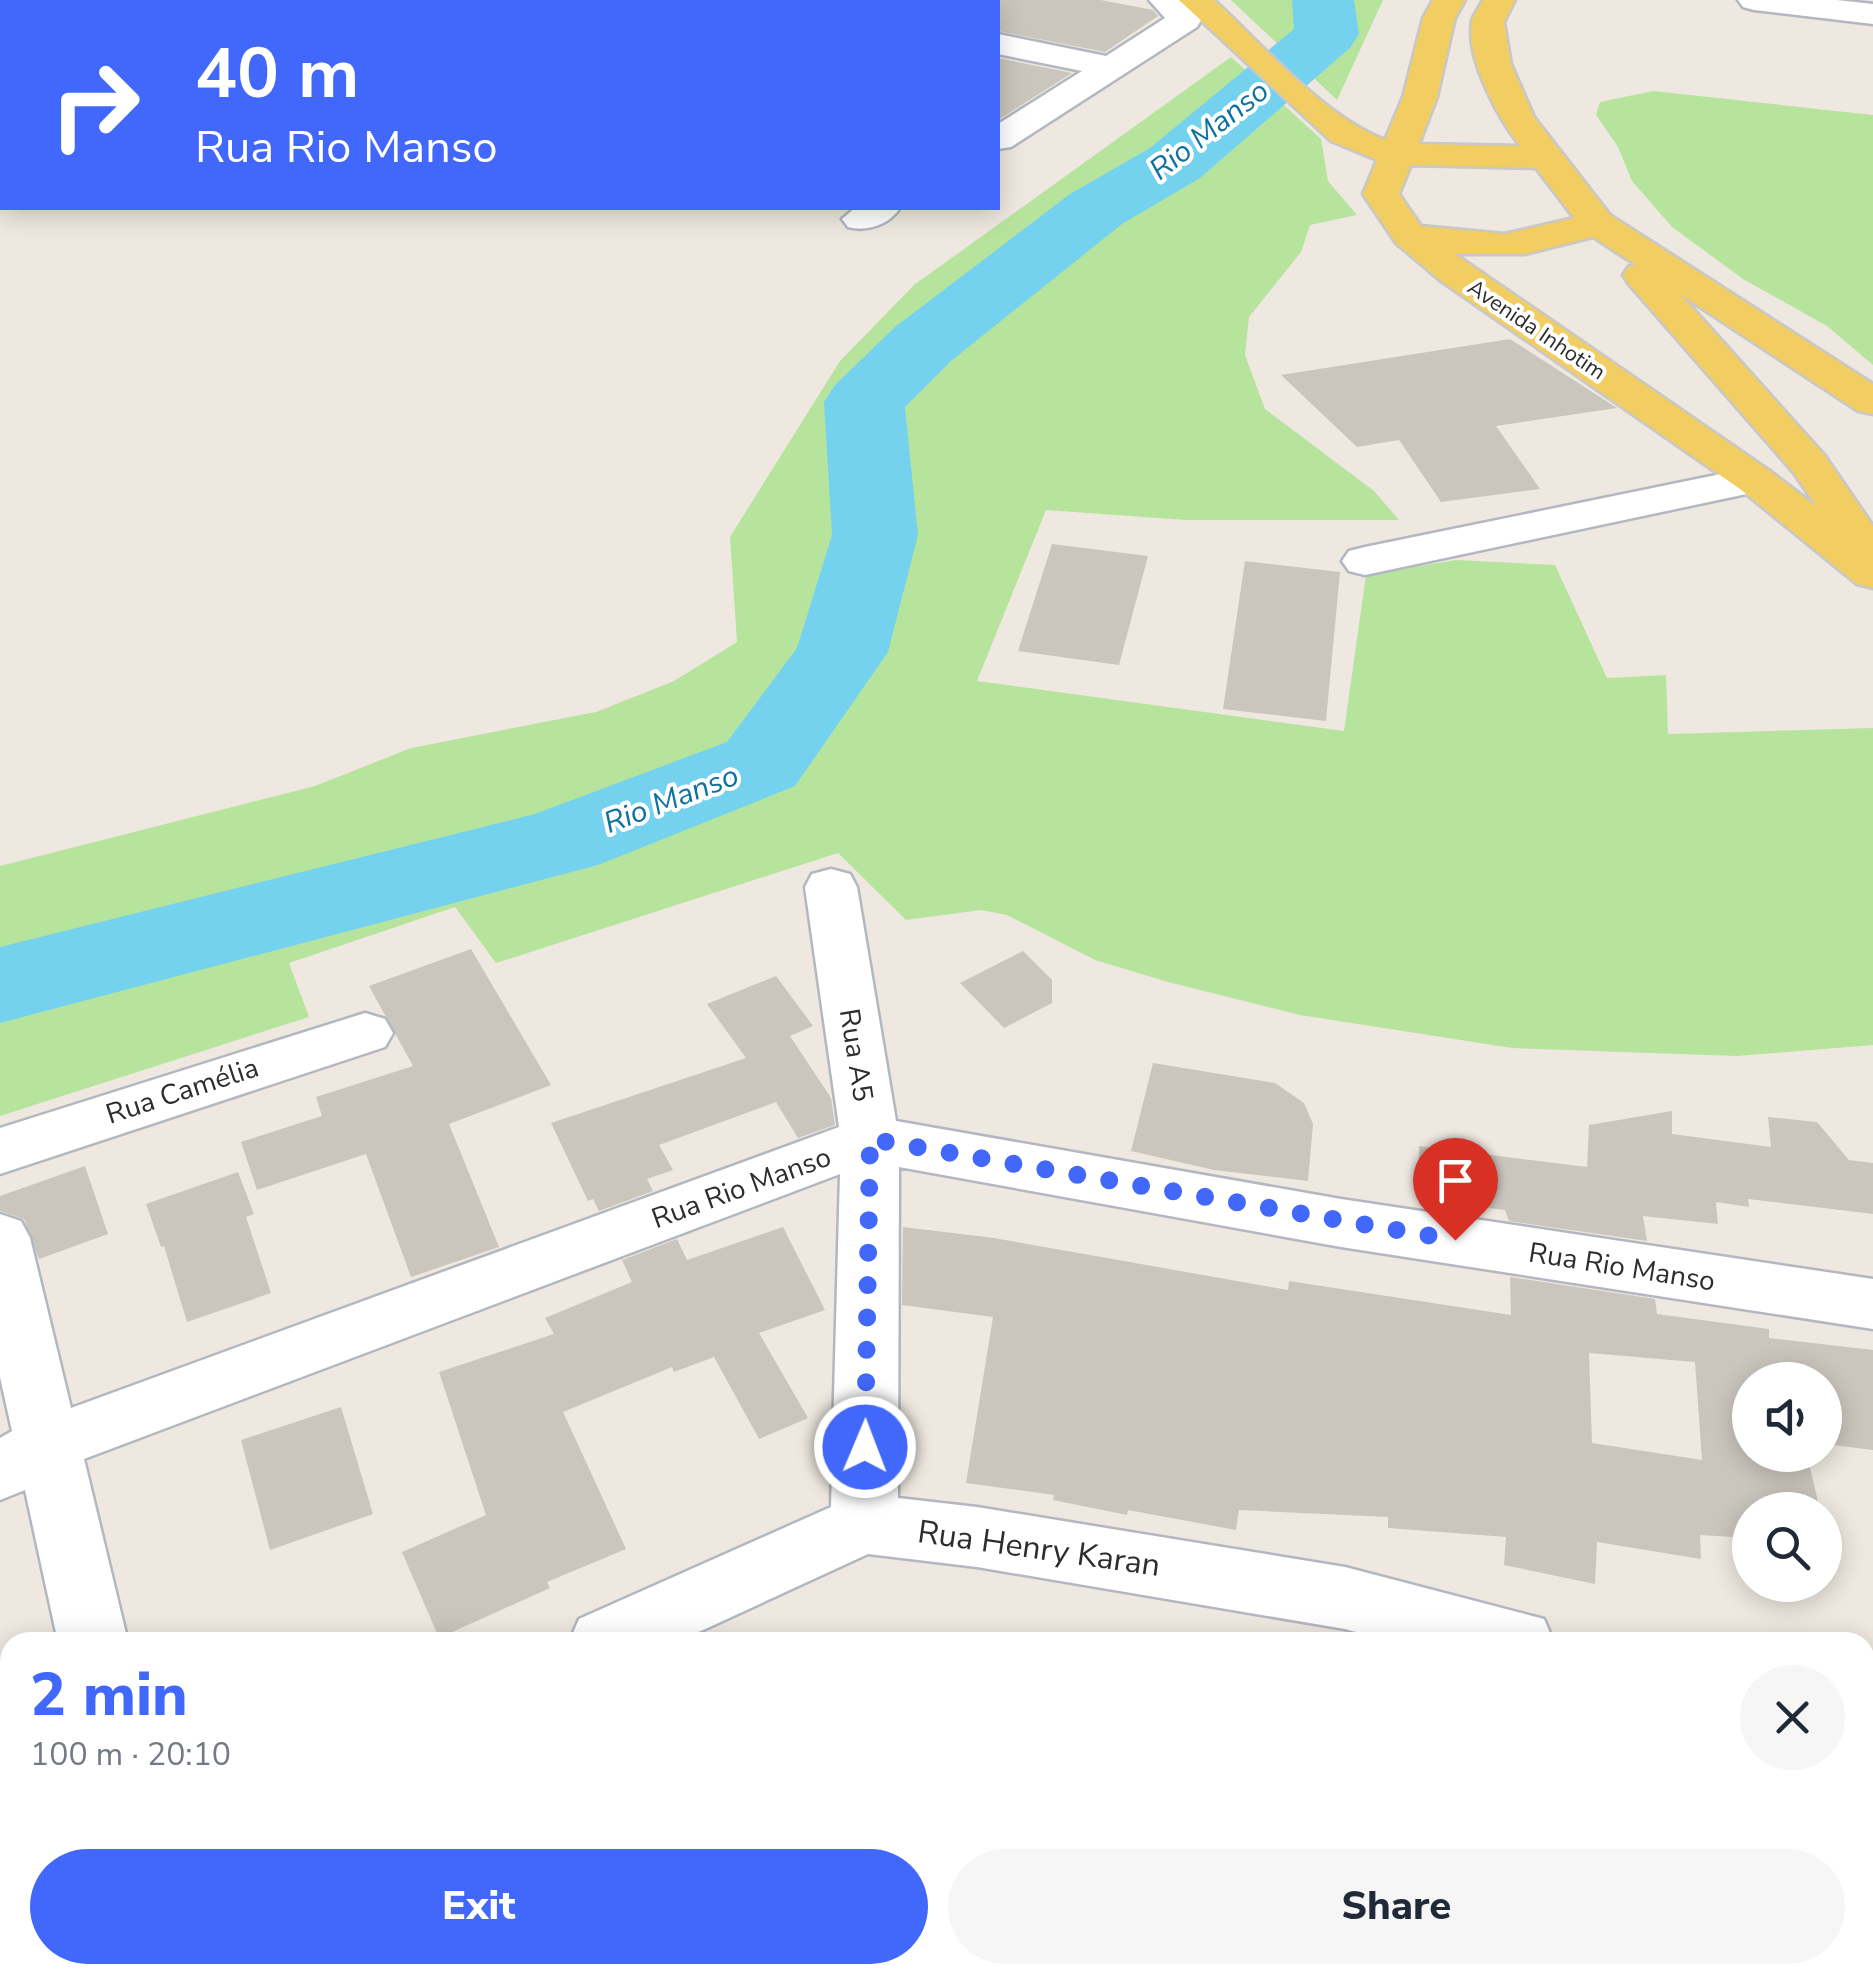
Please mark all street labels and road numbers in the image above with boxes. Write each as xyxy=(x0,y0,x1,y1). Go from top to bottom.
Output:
street label: Avenida Inhotim xyxy=(1462,273,1611,387)
street label: Rua A5 xyxy=(830,1006,882,1104)
street label: Rua Camélia xyxy=(101,1048,263,1133)
street label: Rua Rio Manso xyxy=(646,1138,836,1238)
street label: Rua Rio Manso xyxy=(1526,1234,1718,1300)
street label: Rua Henry Karan xyxy=(915,1510,1163,1587)

